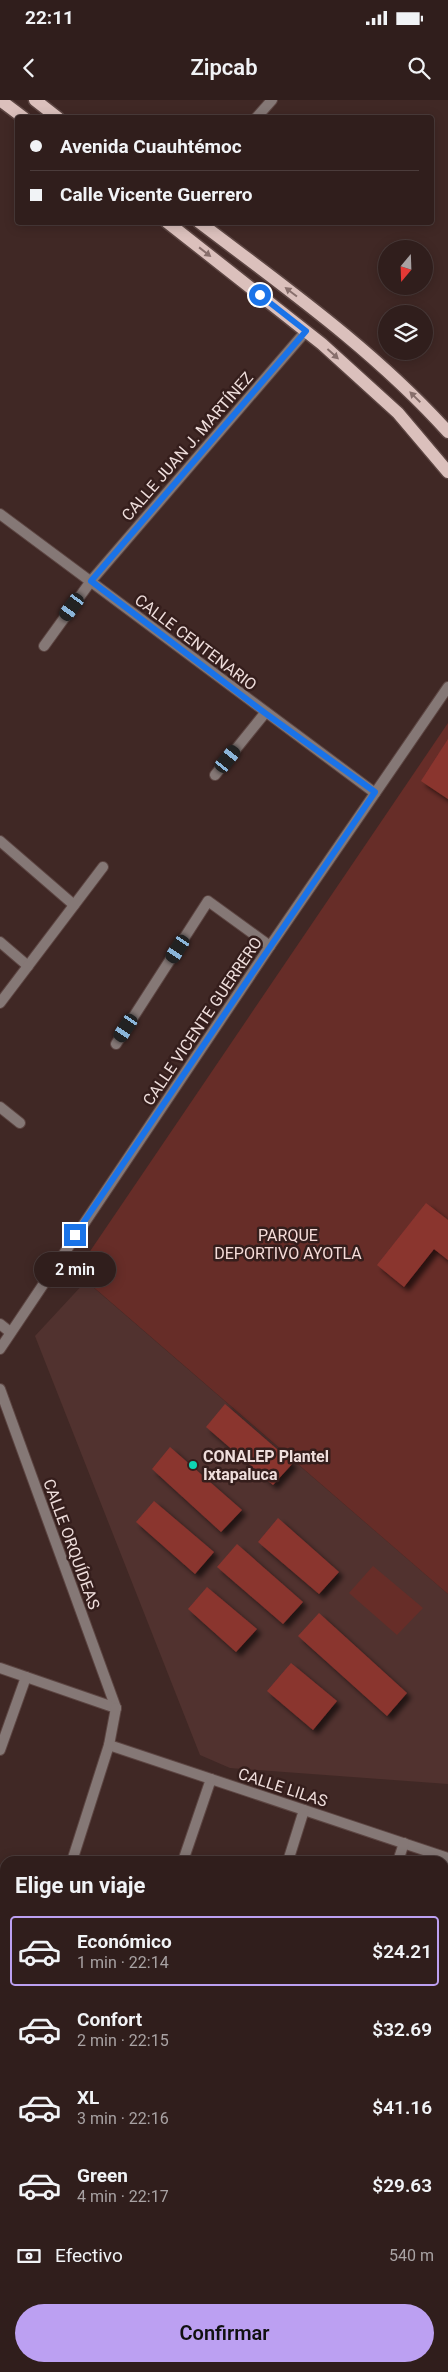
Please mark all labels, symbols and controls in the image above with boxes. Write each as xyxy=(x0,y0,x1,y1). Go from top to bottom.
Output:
text: 22:11 xyxy=(25,6,74,29)
icon: back xyxy=(15,54,43,82)
icon: search xyxy=(405,54,433,82)
text: Zipcab xyxy=(190,55,258,80)
text: Avenida Cuauhtémoc xyxy=(60,135,242,158)
text: Calle Vicente Guerrero xyxy=(60,183,253,206)
north arrow xyxy=(378,240,432,295)
map controls xyxy=(378,240,433,360)
one-way arrow xyxy=(199,247,212,258)
route start xyxy=(249,284,271,306)
one-way arrow xyxy=(284,287,298,297)
button: layers xyxy=(378,305,433,360)
one-way arrow xyxy=(326,348,338,360)
street label: CALLE JUAN J. MARTÍNEZ xyxy=(118,368,257,525)
one-way arrow xyxy=(409,391,421,403)
car xyxy=(57,590,86,624)
street label: CALLE CENTENARIO xyxy=(131,590,260,694)
car xyxy=(212,743,243,775)
car xyxy=(163,932,192,966)
street label: CALLE VICENTE GUERRERO xyxy=(139,933,266,1109)
car xyxy=(111,1011,140,1045)
route end xyxy=(64,1224,86,1246)
park label: PARQUE DEPORTIVO AYOTLA xyxy=(214,1226,362,1263)
callout: 2 min xyxy=(34,1252,116,1288)
text: 2 min xyxy=(55,1260,95,1279)
place label: CONALEP Plantel Ixtapaluca xyxy=(203,1447,329,1484)
marker: CONALEP Plantel Ixtapaluca xyxy=(187,1459,199,1471)
street label: CALLE ORQUÍDEAS xyxy=(39,1476,104,1612)
street label: CALLE LILAS xyxy=(236,1764,330,1811)
text: Elige un viaje xyxy=(15,1873,145,1898)
icon: car xyxy=(17,1929,62,1974)
text: Económico xyxy=(77,1930,172,1953)
text: $24.21 xyxy=(372,1940,432,1963)
text: 1 min · 22:14 xyxy=(77,1953,169,1972)
icon: car xyxy=(17,2007,62,2052)
text: Confort xyxy=(77,2008,142,2031)
text: $32.69 xyxy=(372,2018,432,2041)
text: 2 min · 22:15 xyxy=(77,2031,169,2050)
icon: car xyxy=(17,2085,62,2130)
text: XL xyxy=(77,2086,99,2109)
text: $41.16 xyxy=(372,2096,432,2119)
text: 3 min · 22:16 xyxy=(77,2109,169,2128)
icon: car xyxy=(17,2163,62,2208)
text: Green xyxy=(77,2164,128,2187)
text: $29.63 xyxy=(372,2174,432,2197)
text: 4 min · 22:17 xyxy=(77,2187,169,2206)
icon: cash xyxy=(15,2242,43,2270)
text: Efectivo xyxy=(55,2244,123,2267)
text: 540 m xyxy=(389,2246,434,2265)
button: Confirmar xyxy=(15,2304,434,2362)

